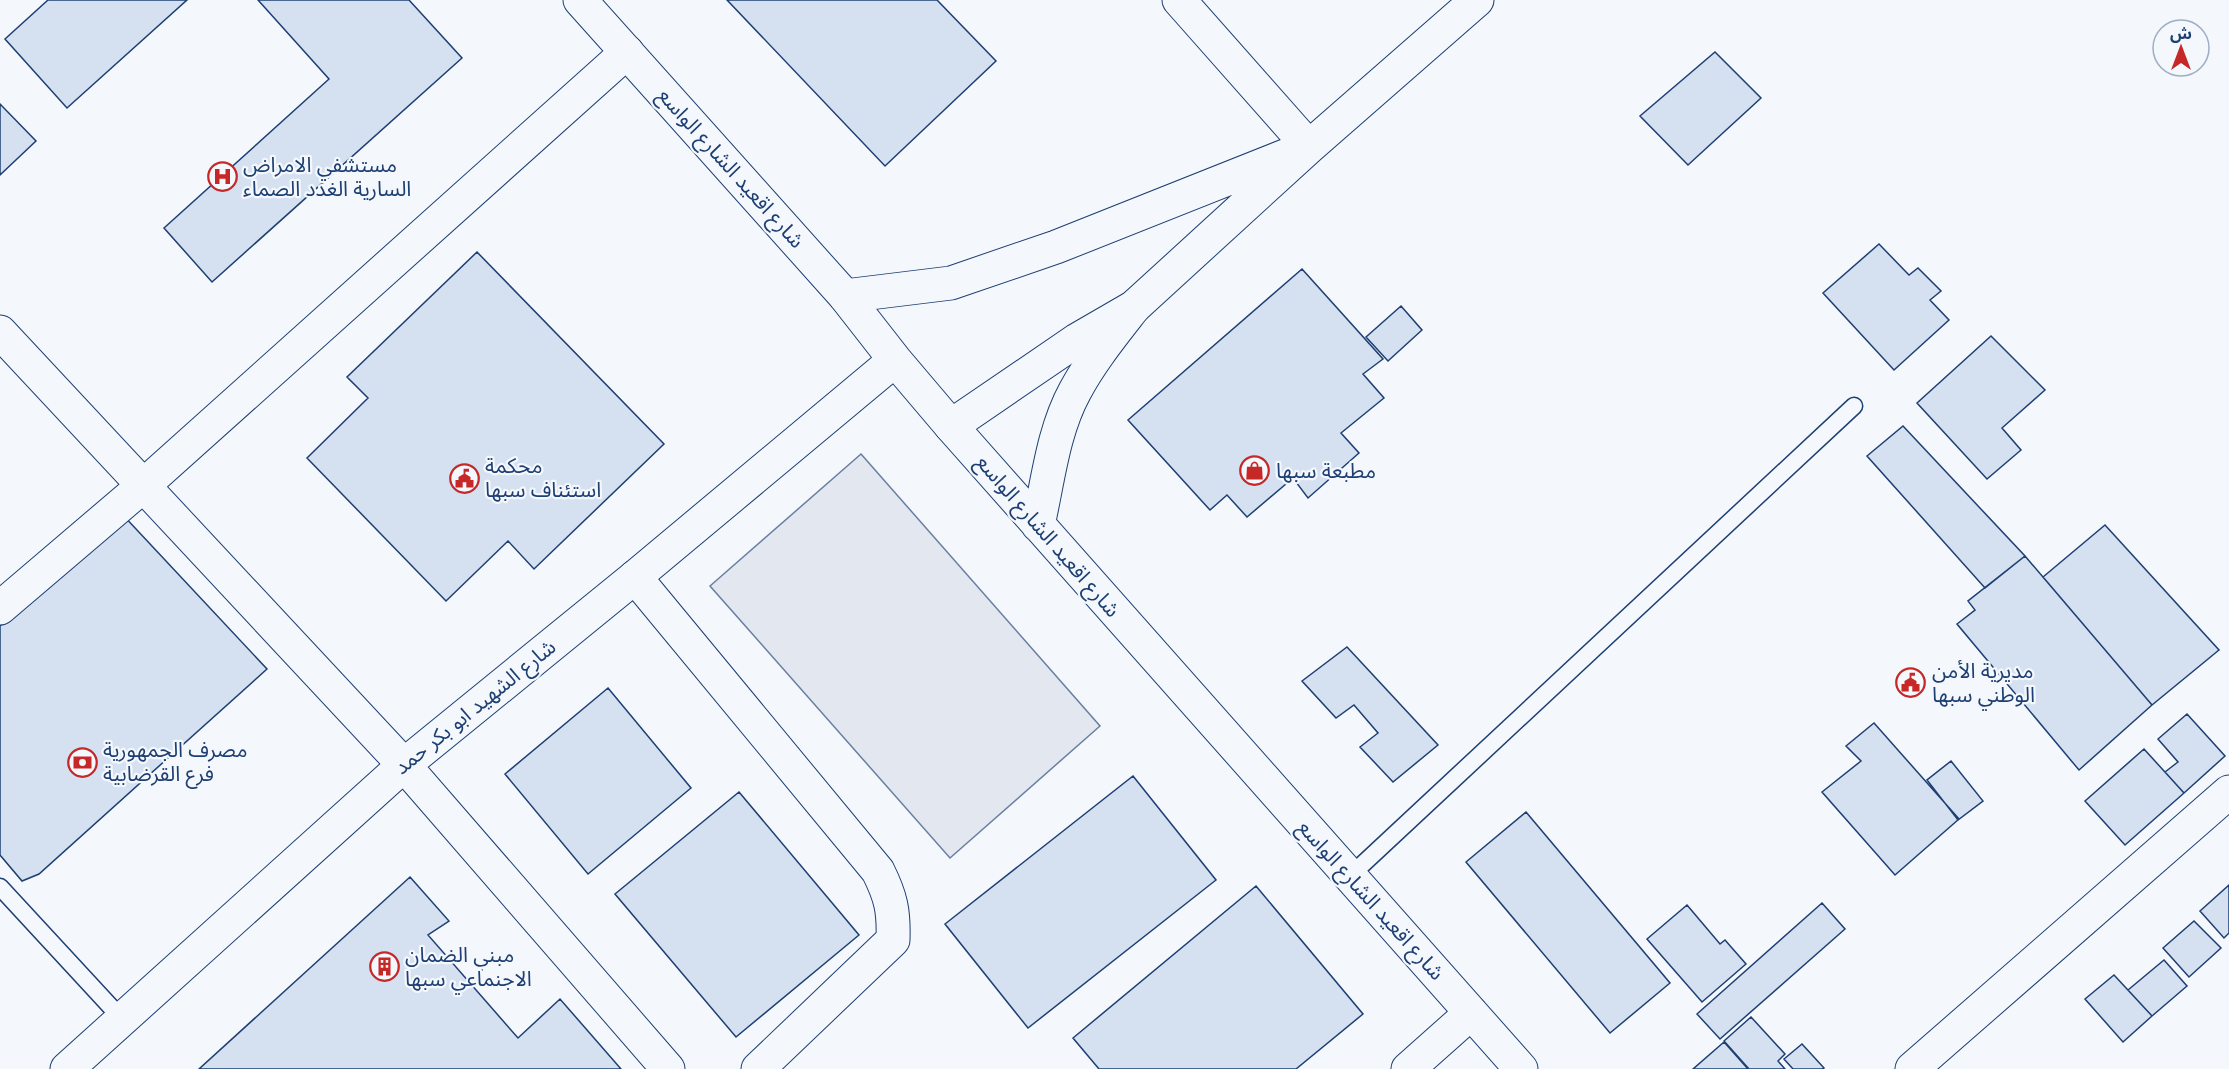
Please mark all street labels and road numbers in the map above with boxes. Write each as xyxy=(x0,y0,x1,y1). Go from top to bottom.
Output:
street label: شارع اقعيد الشارع الواسع xyxy=(651,83,809,255)
street label: شارع اقعيد الشارع الواسع xyxy=(969,450,1125,624)
street label: شارع الشهيد ابو بكر حمد xyxy=(389,635,562,782)
street label: شارع اقعيد الشارع الواسع xyxy=(1291,815,1449,987)

